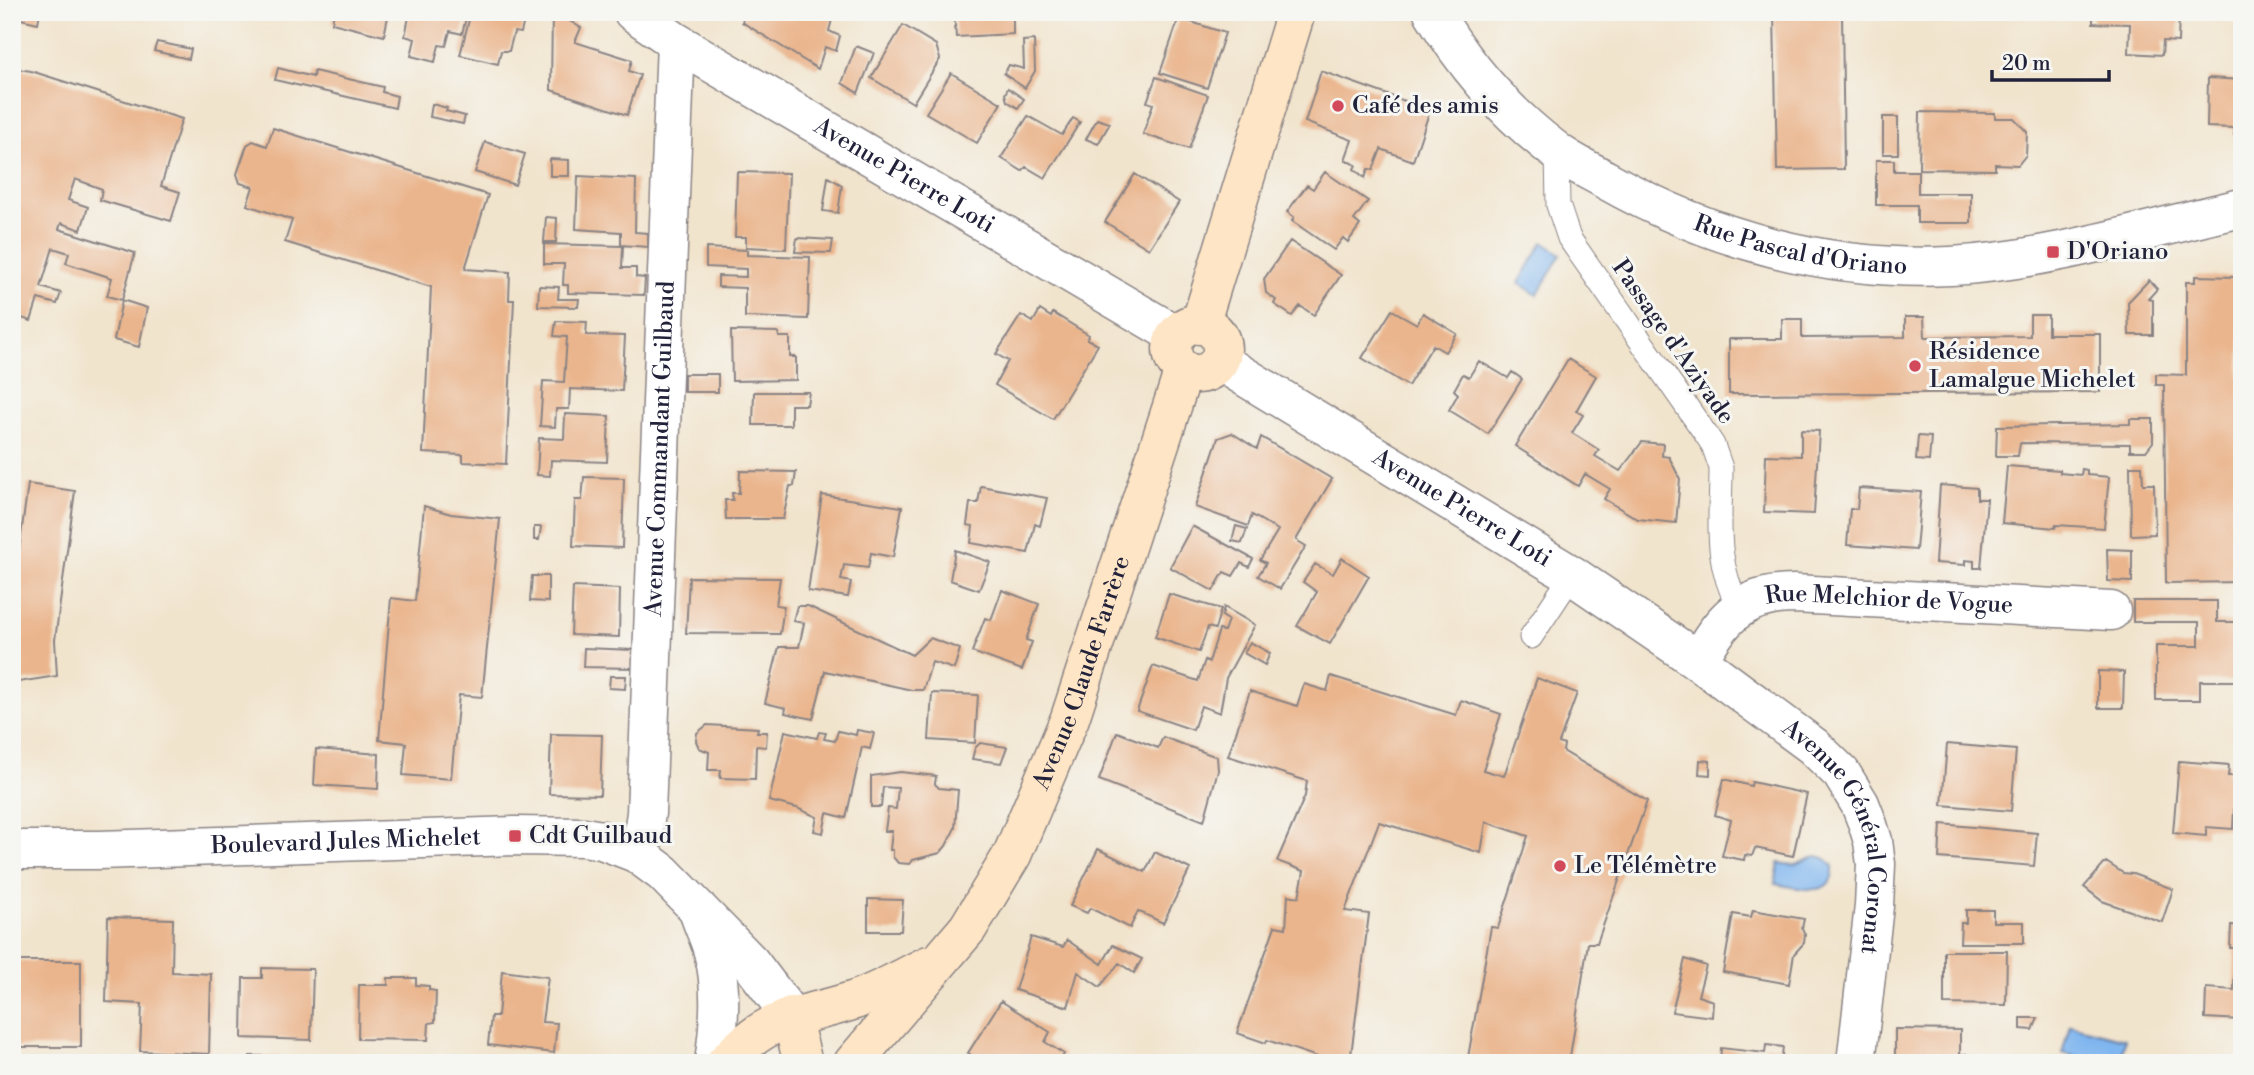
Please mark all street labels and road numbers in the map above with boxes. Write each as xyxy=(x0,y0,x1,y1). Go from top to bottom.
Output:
street label: Avenue Pierre Loti xyxy=(808,111,1000,240)
street label: Rue Pascal d'Oriano xyxy=(1689,208,1908,282)
street label: Passage d'Aziyade xyxy=(1605,254,1741,430)
street label: Avenue Commandant Guilbaud xyxy=(639,280,682,618)
street label: Avenue Pierre Loti xyxy=(1366,442,1557,574)
street label: Avenue Claude Farrère xyxy=(1026,552,1137,795)
street label: Rue Melchior de Vogue xyxy=(1763,579,2014,621)
street label: Avenue Général Coronat xyxy=(1775,712,1891,957)
street label: Boulevard Jules Michelet xyxy=(209,822,482,861)

